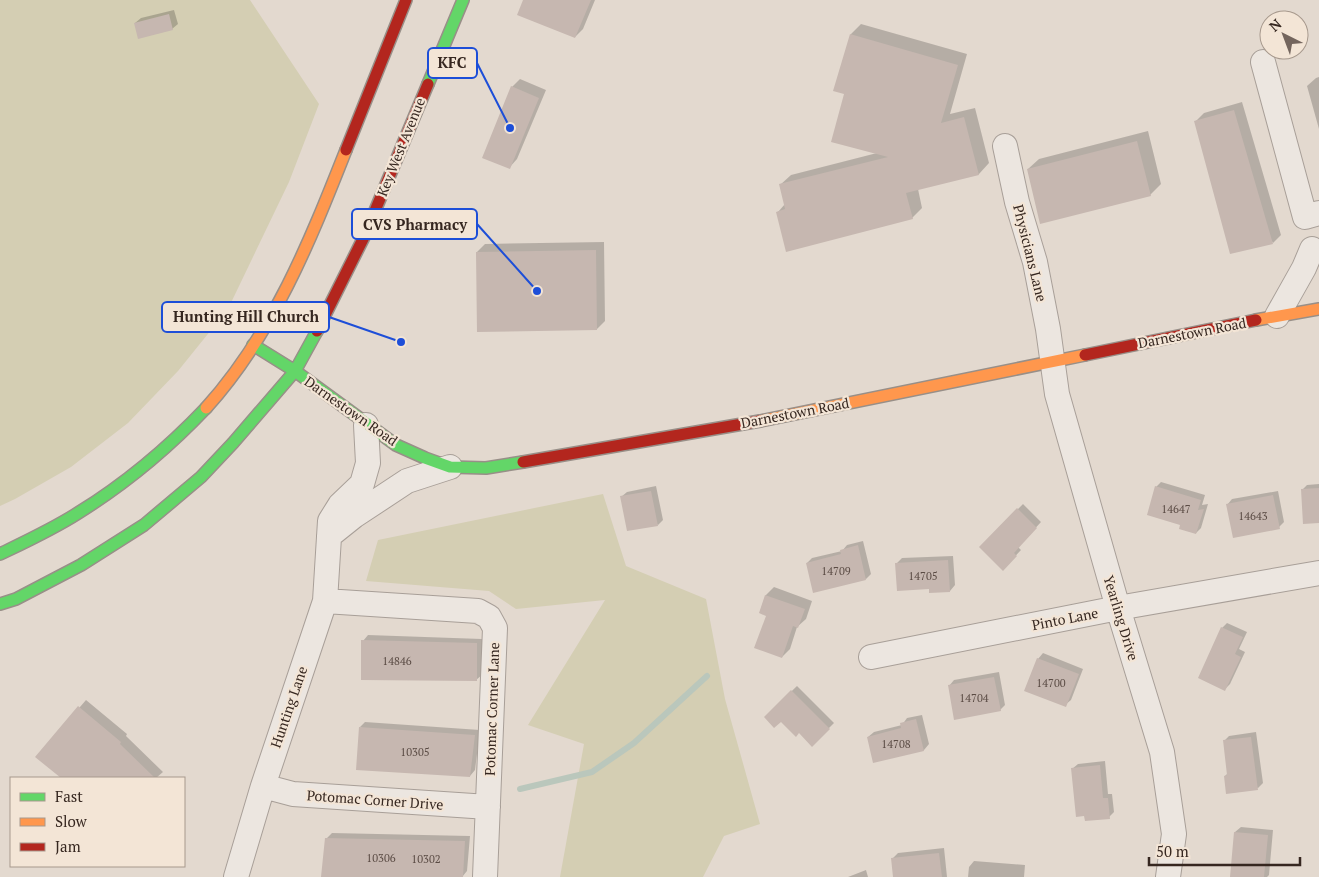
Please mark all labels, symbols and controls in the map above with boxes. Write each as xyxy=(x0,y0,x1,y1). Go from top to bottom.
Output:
north arrow xyxy=(1259,10,1309,60)
text: N xyxy=(1265,14,1286,36)
callout: KFC xyxy=(428,48,477,78)
text: KFC xyxy=(437,52,467,72)
street label: Key West Avenue xyxy=(372,95,429,199)
street label: Physicians Lane xyxy=(1009,202,1052,304)
callout: CVS Pharmacy xyxy=(352,209,477,239)
text: CVS Pharmacy xyxy=(363,214,468,234)
callout: Hunting Hill Church xyxy=(162,302,329,332)
text: Hunting Hill Church xyxy=(173,306,320,326)
street label: Darnestown Road xyxy=(1136,313,1248,352)
street label: Darnestown Road xyxy=(301,371,402,450)
street label: Darnestown Road xyxy=(739,393,851,432)
house number: 14647 xyxy=(1161,502,1191,516)
house number: 14643 xyxy=(1238,509,1268,523)
house number: 14709 xyxy=(821,564,851,578)
house number: 14705 xyxy=(908,569,938,583)
street label: Yearling Drive xyxy=(1100,573,1143,663)
street label: Pinto Lane xyxy=(1030,603,1100,634)
street label: Potomac Corner Lane xyxy=(480,642,503,776)
house number: 14846 xyxy=(382,654,412,668)
street label: Hunting Lane xyxy=(266,663,311,750)
house number: 14700 xyxy=(1036,676,1066,690)
house number: 14704 xyxy=(959,691,989,705)
house number: 14708 xyxy=(881,737,911,751)
house number: 10305 xyxy=(400,745,430,759)
legend xyxy=(10,777,185,867)
street label: Potomac Corner Drive xyxy=(306,785,444,814)
text: Fast xyxy=(55,786,83,806)
text: Slow xyxy=(55,811,88,831)
scale bar xyxy=(1149,834,1300,866)
text: Jam xyxy=(55,836,81,856)
text: 50 m xyxy=(1156,841,1189,861)
house number: 10306 xyxy=(366,851,396,865)
house number: 10302 xyxy=(411,852,441,866)

